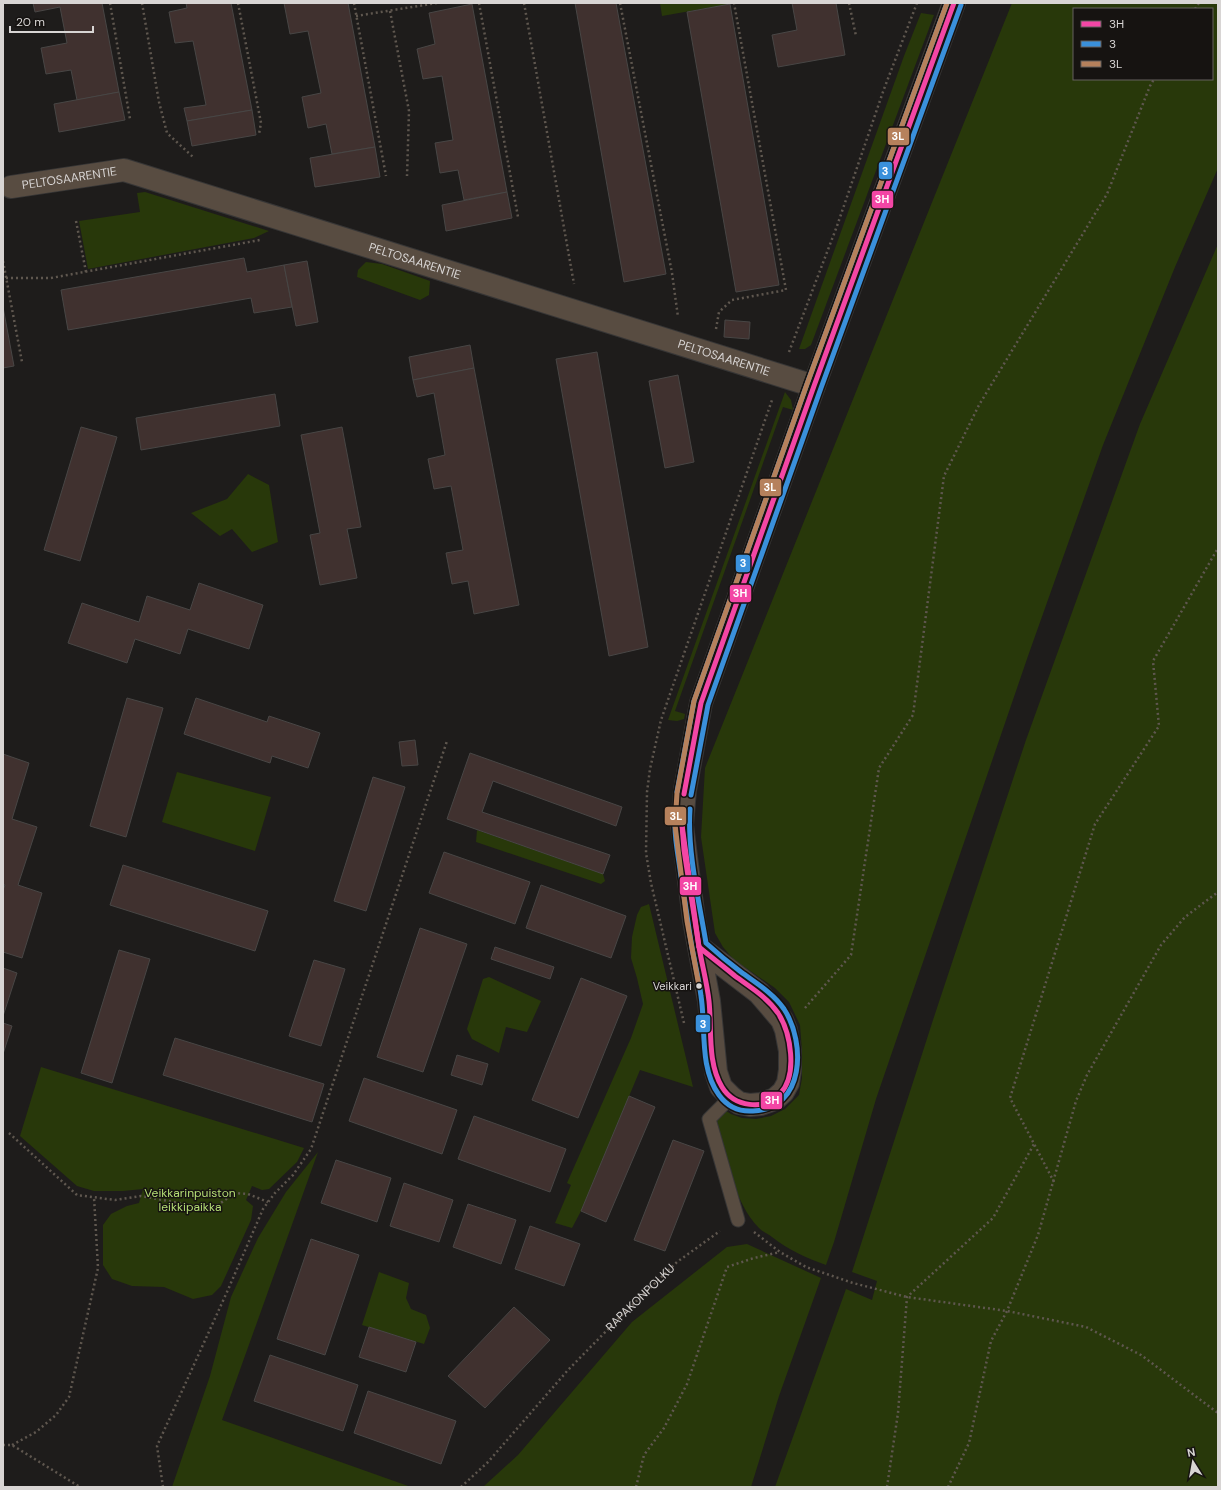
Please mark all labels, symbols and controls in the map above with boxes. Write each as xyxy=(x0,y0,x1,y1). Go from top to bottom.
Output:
scale bar xyxy=(10,8,93,34)
legend xyxy=(1073,8,1213,80)
text: 20 m xyxy=(16,14,45,30)
text: 3H xyxy=(1109,16,1124,32)
text: 3 xyxy=(1109,36,1116,52)
text: 3L xyxy=(1109,56,1122,72)
line badge: 3L xyxy=(887,127,910,146)
text: 3L xyxy=(892,129,904,143)
line badge: 3 xyxy=(878,161,893,180)
street label: PELTOSAARENTIE xyxy=(21,163,118,193)
text: 3 xyxy=(882,164,888,178)
line badge: 3H xyxy=(871,190,894,209)
text: 3H xyxy=(875,192,889,206)
street label: PELTOSAARENTIE xyxy=(367,239,463,283)
street label: PELTOSAARENTIE xyxy=(676,336,772,380)
line badge: 3L xyxy=(759,478,782,497)
text: 3L xyxy=(764,480,776,494)
line badge: 3 xyxy=(735,554,751,573)
text: 3 xyxy=(740,556,746,570)
line badge: 3H xyxy=(729,584,752,603)
text: 3H xyxy=(733,586,747,600)
line badge: 3L xyxy=(664,806,687,826)
text: 3L xyxy=(670,809,682,823)
line badge: 3H xyxy=(679,876,702,896)
text: 3H xyxy=(683,879,697,893)
place label: Veikkari xyxy=(653,979,692,993)
marker: Veikkari xyxy=(694,981,704,991)
line badge: 3 xyxy=(695,1014,711,1033)
text: 3 xyxy=(700,1017,706,1031)
line badge: 3H xyxy=(760,1091,783,1110)
text: 3H xyxy=(765,1093,779,1107)
park label: Veikkarinpuiston leikkipaikka xyxy=(144,1185,236,1215)
street label: RAPAKONPOLKU xyxy=(602,1260,678,1335)
north arrow xyxy=(1173,1442,1213,1482)
text: N xyxy=(1186,1445,1196,1460)

